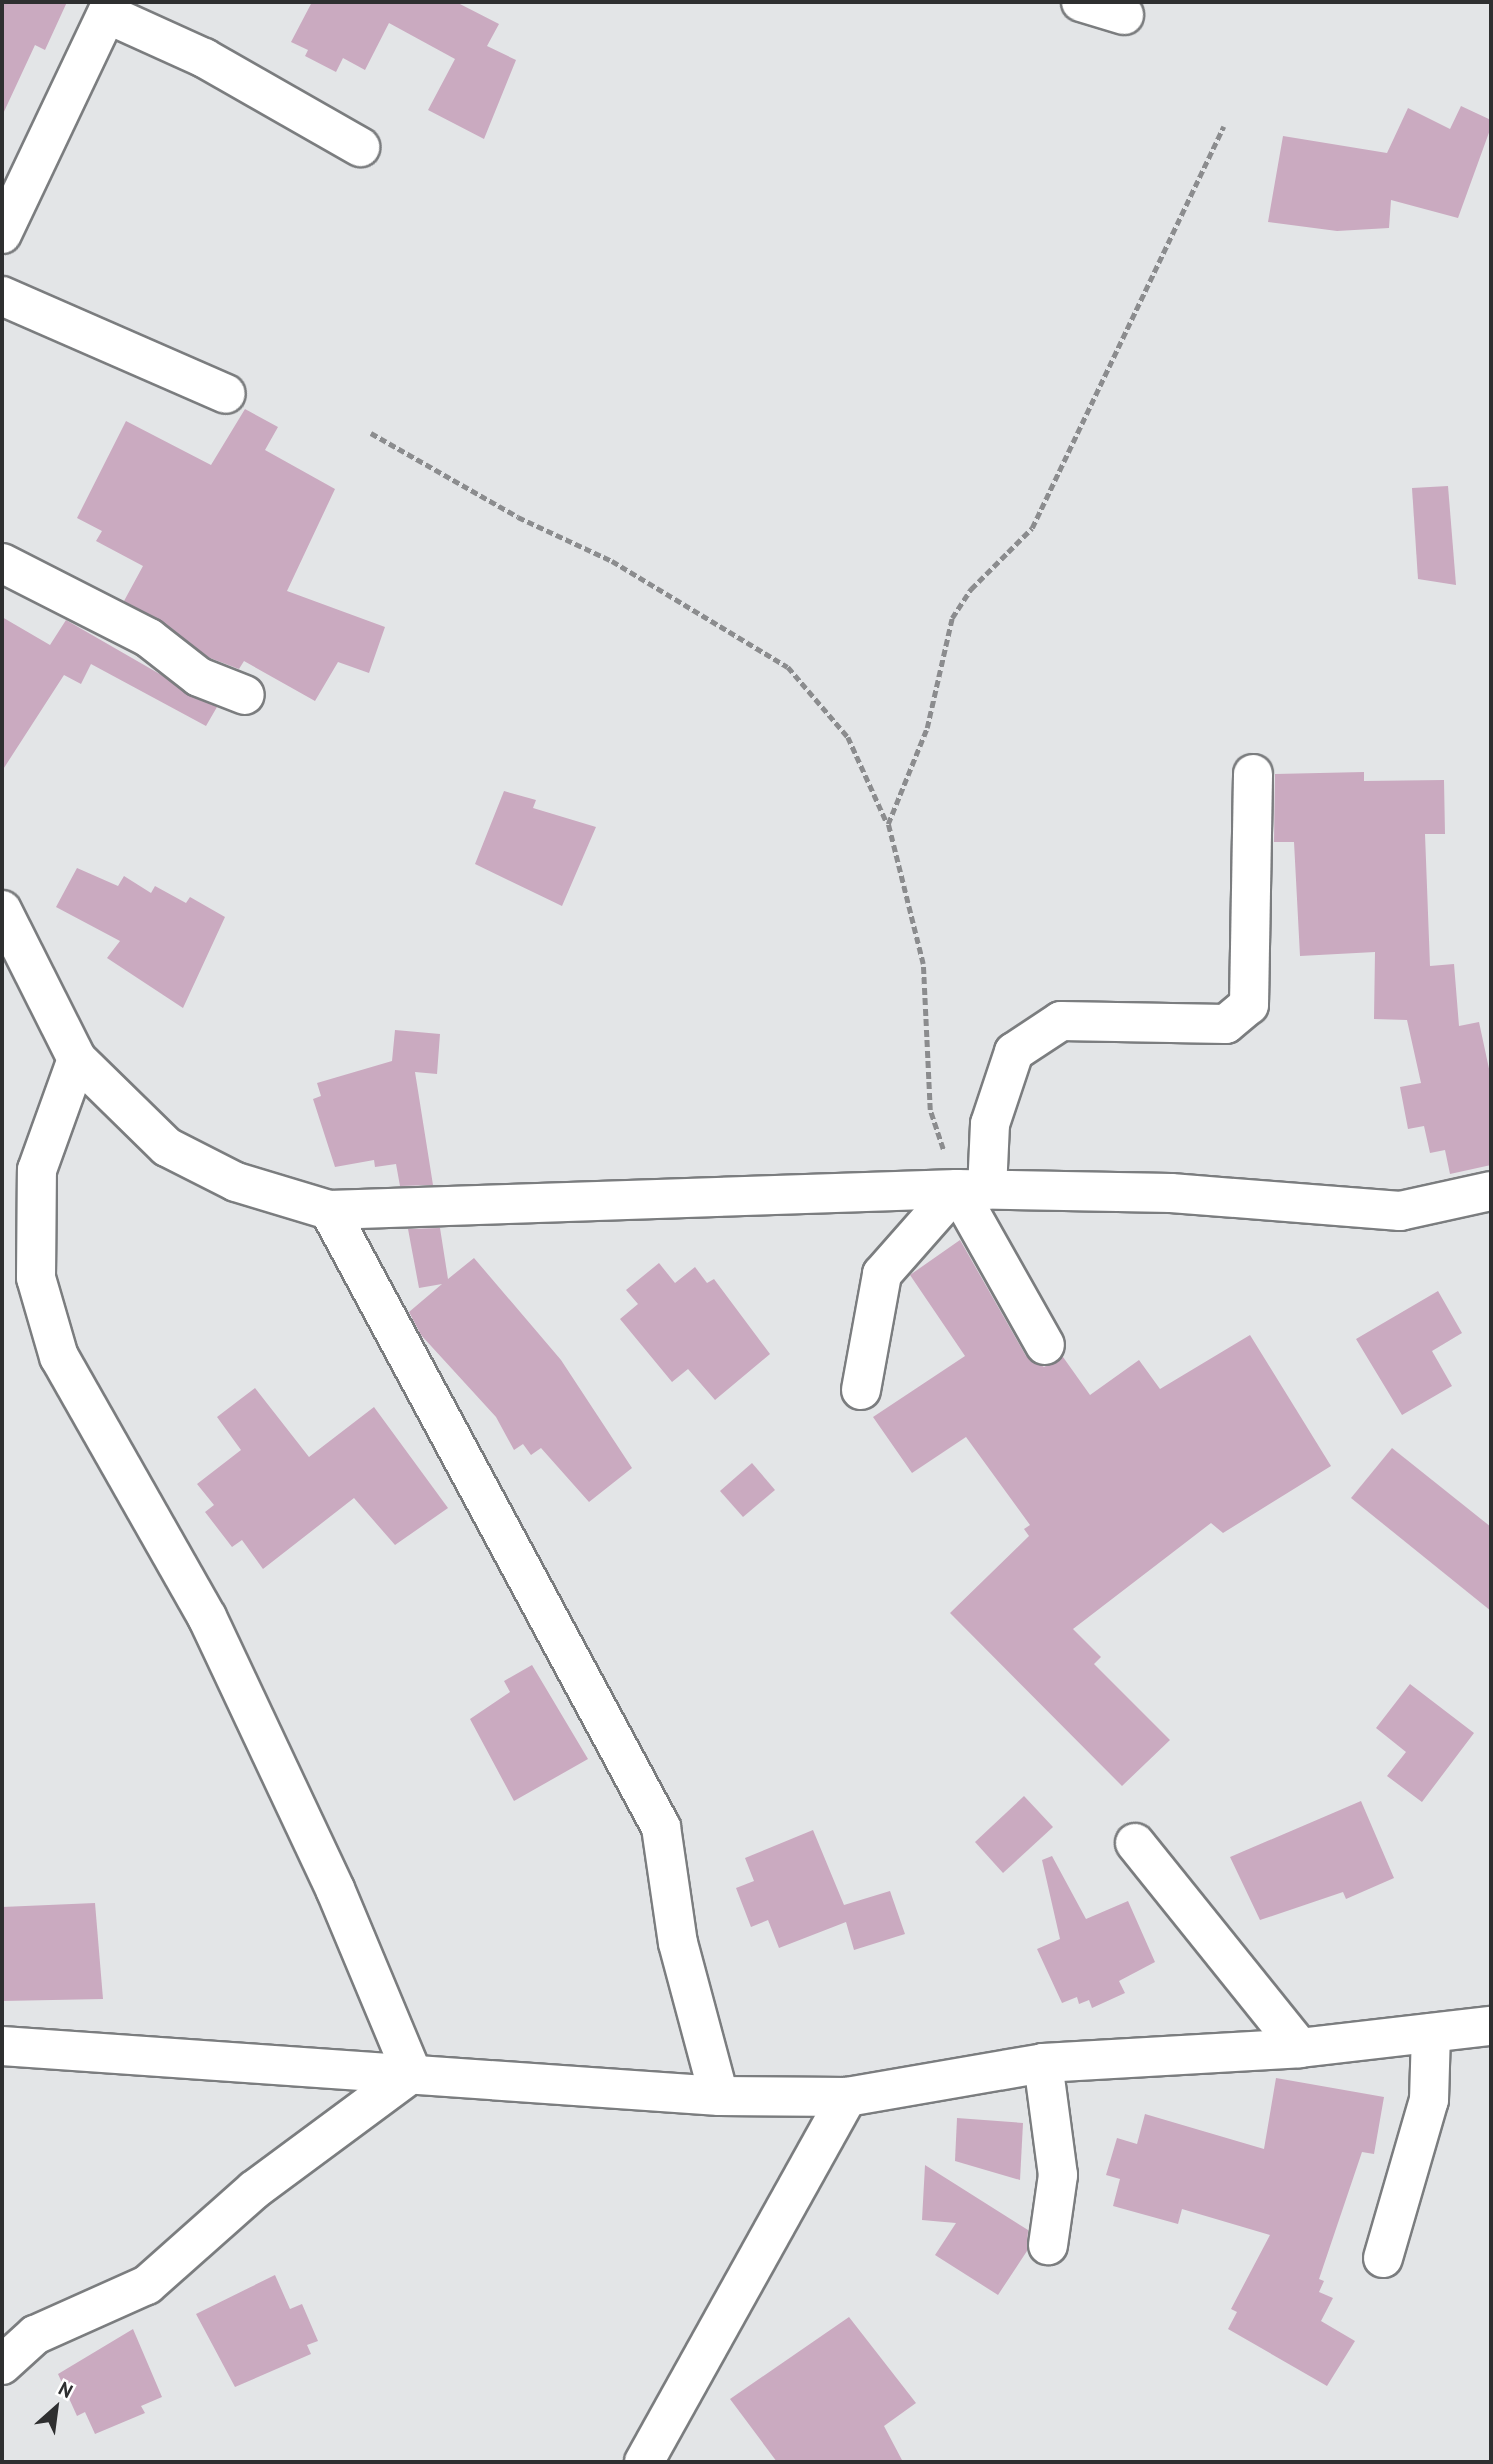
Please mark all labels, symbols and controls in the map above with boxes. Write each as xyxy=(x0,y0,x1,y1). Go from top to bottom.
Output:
north arrow xyxy=(21,2373,91,2443)
text: N xyxy=(55,2376,77,2403)

